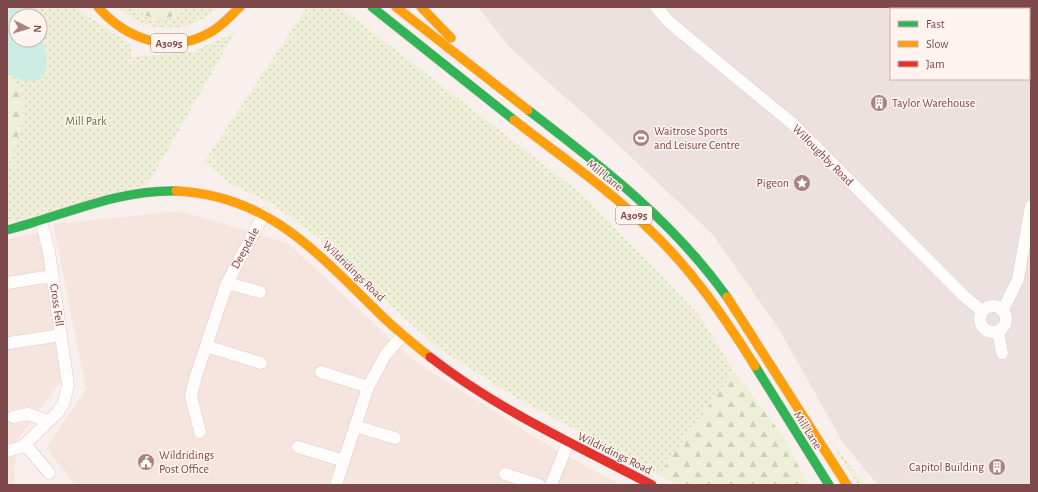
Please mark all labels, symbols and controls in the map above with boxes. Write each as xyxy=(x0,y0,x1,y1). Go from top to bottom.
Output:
north arrow xyxy=(8,8,48,48)
legend xyxy=(890,8,1030,80)
text: Fast xyxy=(926,18,945,30)
text: N xyxy=(32,25,43,33)
road number: A3095 xyxy=(151,34,187,52)
text: Slow xyxy=(926,38,948,50)
text: Jam xyxy=(926,58,945,70)
building icon: Taylor Warehouse xyxy=(869,93,889,113)
place label: Taylor Warehouse xyxy=(892,97,975,110)
park label: Mill Park xyxy=(66,115,107,127)
street label: Willoughby Road xyxy=(790,122,856,188)
place label: Waitrose Sports and Leisure Centre xyxy=(654,125,740,151)
sports icon: Waitrose Sports and Leisure Centre xyxy=(631,128,651,148)
street label: Mill Lane xyxy=(585,157,625,193)
place icon: Pigeon xyxy=(792,173,812,193)
place label: Pigeon xyxy=(757,177,789,189)
road number: A3095 xyxy=(616,206,652,224)
street label: Deepdale xyxy=(229,225,261,271)
street label: Wildridings Road xyxy=(321,239,387,303)
street label: Cross Fell xyxy=(48,283,66,327)
street label: Mill Lane xyxy=(792,409,824,451)
street label: Wildridings Road xyxy=(576,430,654,476)
place label: Wildridings Post Office xyxy=(159,449,214,475)
public building icon: Wildridings Post Office xyxy=(136,452,156,472)
building icon: Capitol Building xyxy=(987,457,1007,477)
place label: Capitol Building xyxy=(909,461,984,473)

